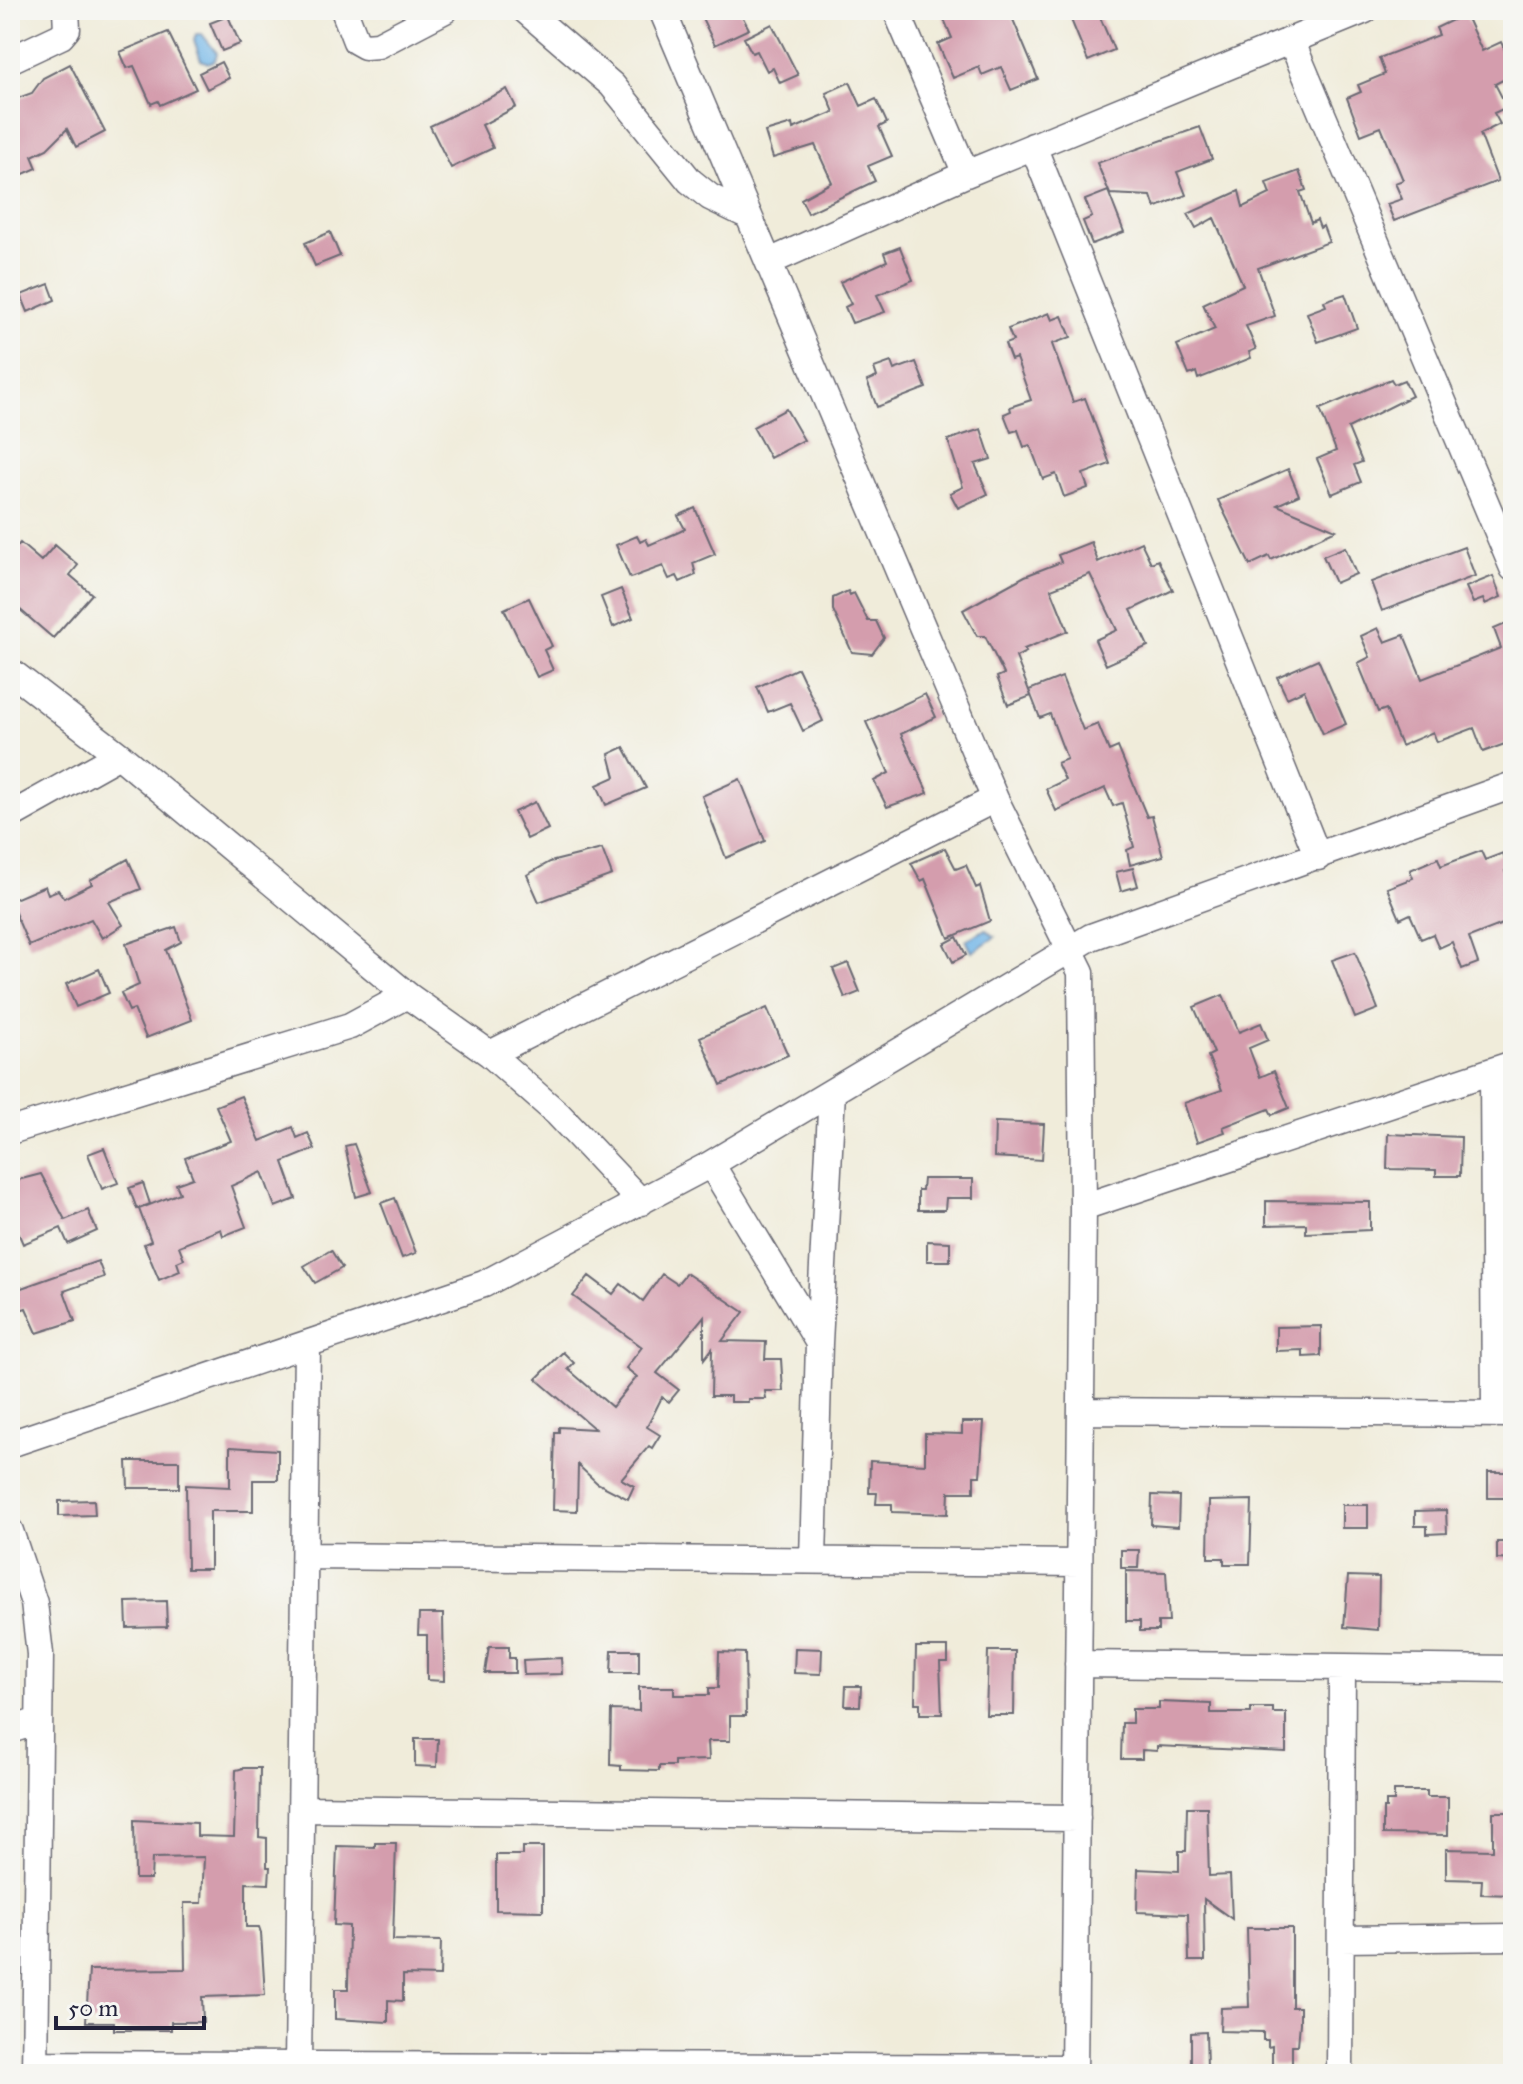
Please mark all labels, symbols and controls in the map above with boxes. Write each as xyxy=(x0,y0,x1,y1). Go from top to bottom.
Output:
scale bar xyxy=(56,1980,204,2030)
text: 50 m xyxy=(68,1993,118,2023)

